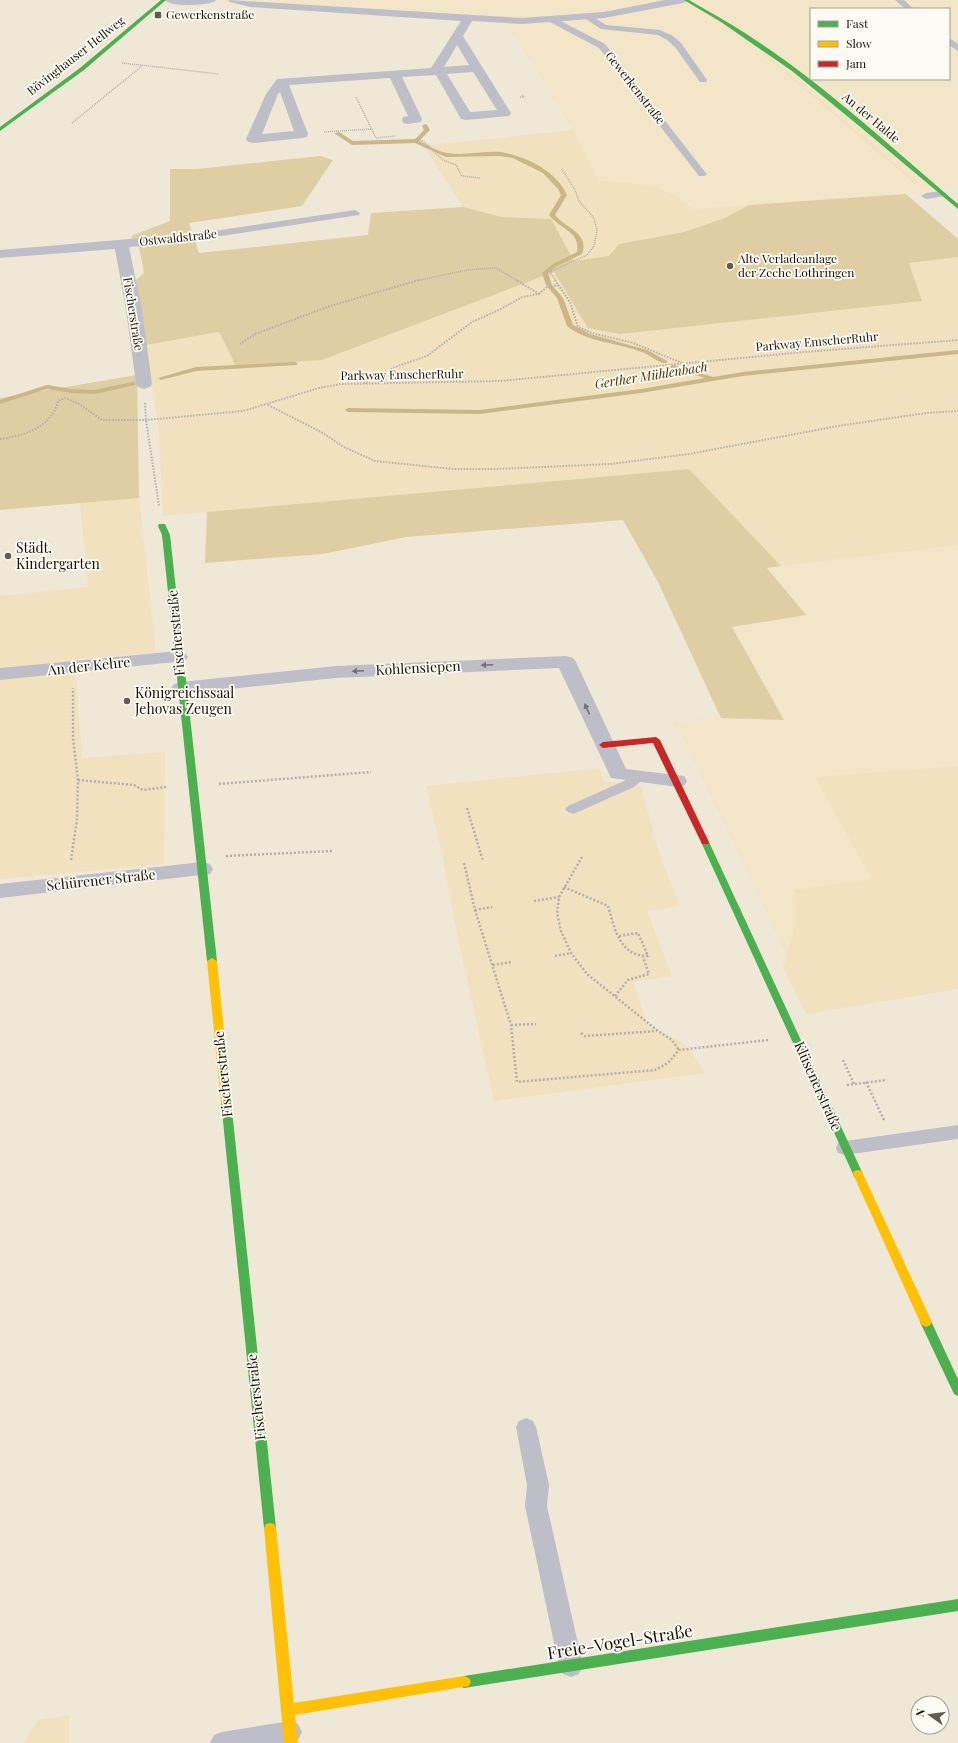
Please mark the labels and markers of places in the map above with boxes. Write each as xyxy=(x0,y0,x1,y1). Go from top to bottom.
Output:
place label: Gewerkenstraße xyxy=(166,6,254,22)
marker: Gewerkenstraße xyxy=(153,10,163,20)
place label: Alte Verladeanlage der Zeche Lothringen xyxy=(737,250,855,280)
marker: Alte Verladeanlage der Zeche Lothringen xyxy=(725,261,735,271)
place label: Städt. Kindergarten xyxy=(16,538,101,573)
marker: Städt. Kindergarten xyxy=(3,551,13,561)
place label: Königreichssaal Jehovas Zeugen xyxy=(134,683,234,718)
marker: Königreichssaal Jehovas Zeugen xyxy=(122,696,132,706)

